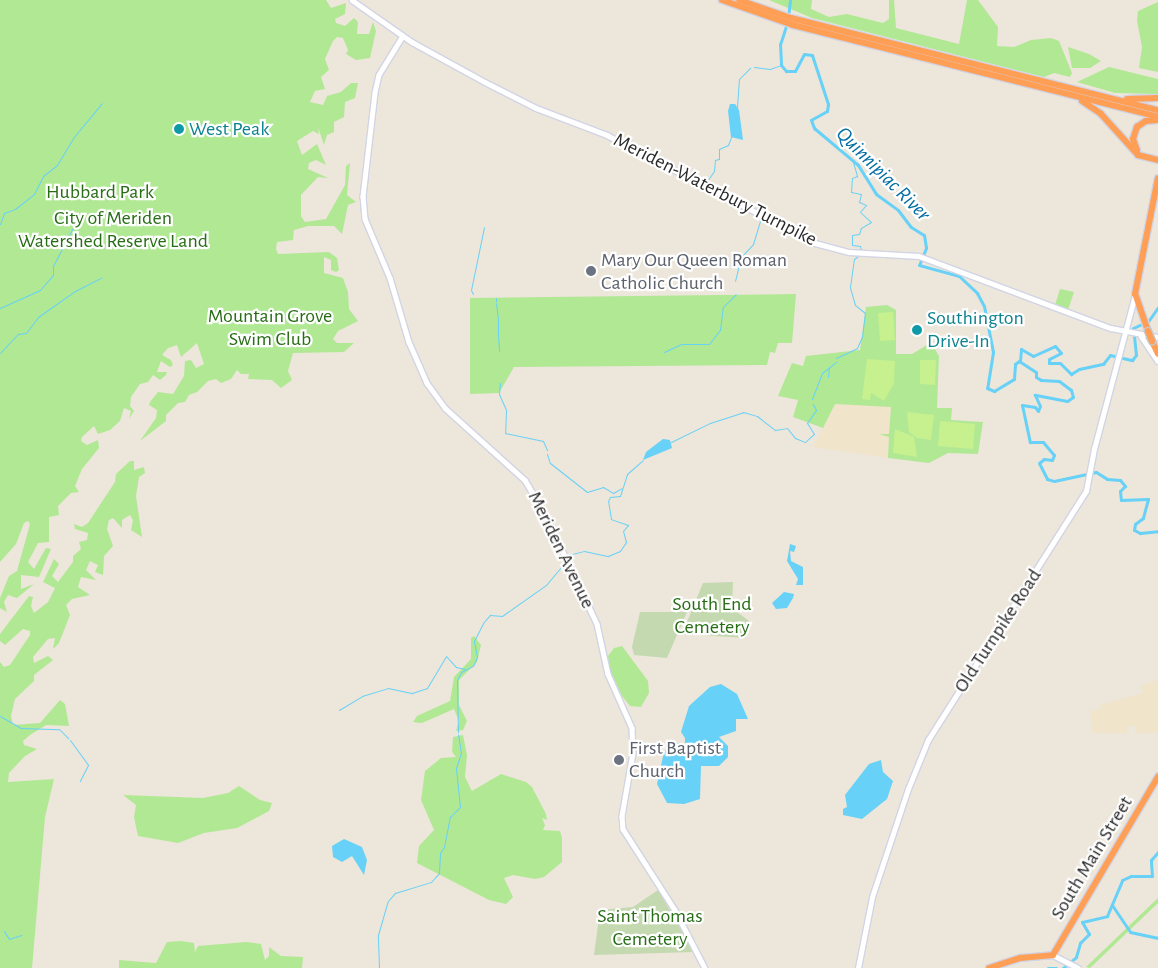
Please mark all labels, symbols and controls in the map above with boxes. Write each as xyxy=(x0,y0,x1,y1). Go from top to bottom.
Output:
place label: West Peak xyxy=(189,117,269,141)
water label: Quinnipiac River xyxy=(831,122,935,226)
marker: West Peak xyxy=(173,123,185,135)
street label: Meriden-Waterbury Turnpike xyxy=(609,128,821,252)
park label: Hubbard Park xyxy=(46,180,154,204)
park label: City of Meriden Watershed Reserve Land xyxy=(18,207,208,254)
place label: Mary Our Queen Roman Catholic Church xyxy=(601,248,787,295)
marker: Mary Our Queen Roman Catholic Church xyxy=(585,265,597,277)
park label: Mountain Grove Swim Club xyxy=(208,304,332,351)
place label: Southington Drive-In xyxy=(927,306,1024,353)
marker: Southington Drive-In xyxy=(911,324,923,336)
street label: Meriden Avenue xyxy=(522,487,600,613)
street label: Old Turnpike Road xyxy=(949,565,1047,697)
park label: South End Cemetery xyxy=(672,592,752,639)
place label: First Baptist Church xyxy=(629,736,721,783)
marker: First Baptist Church xyxy=(613,754,625,766)
street label: South Main Street xyxy=(1046,792,1138,924)
park label: Saint Thomas Cemetery xyxy=(597,905,703,952)

